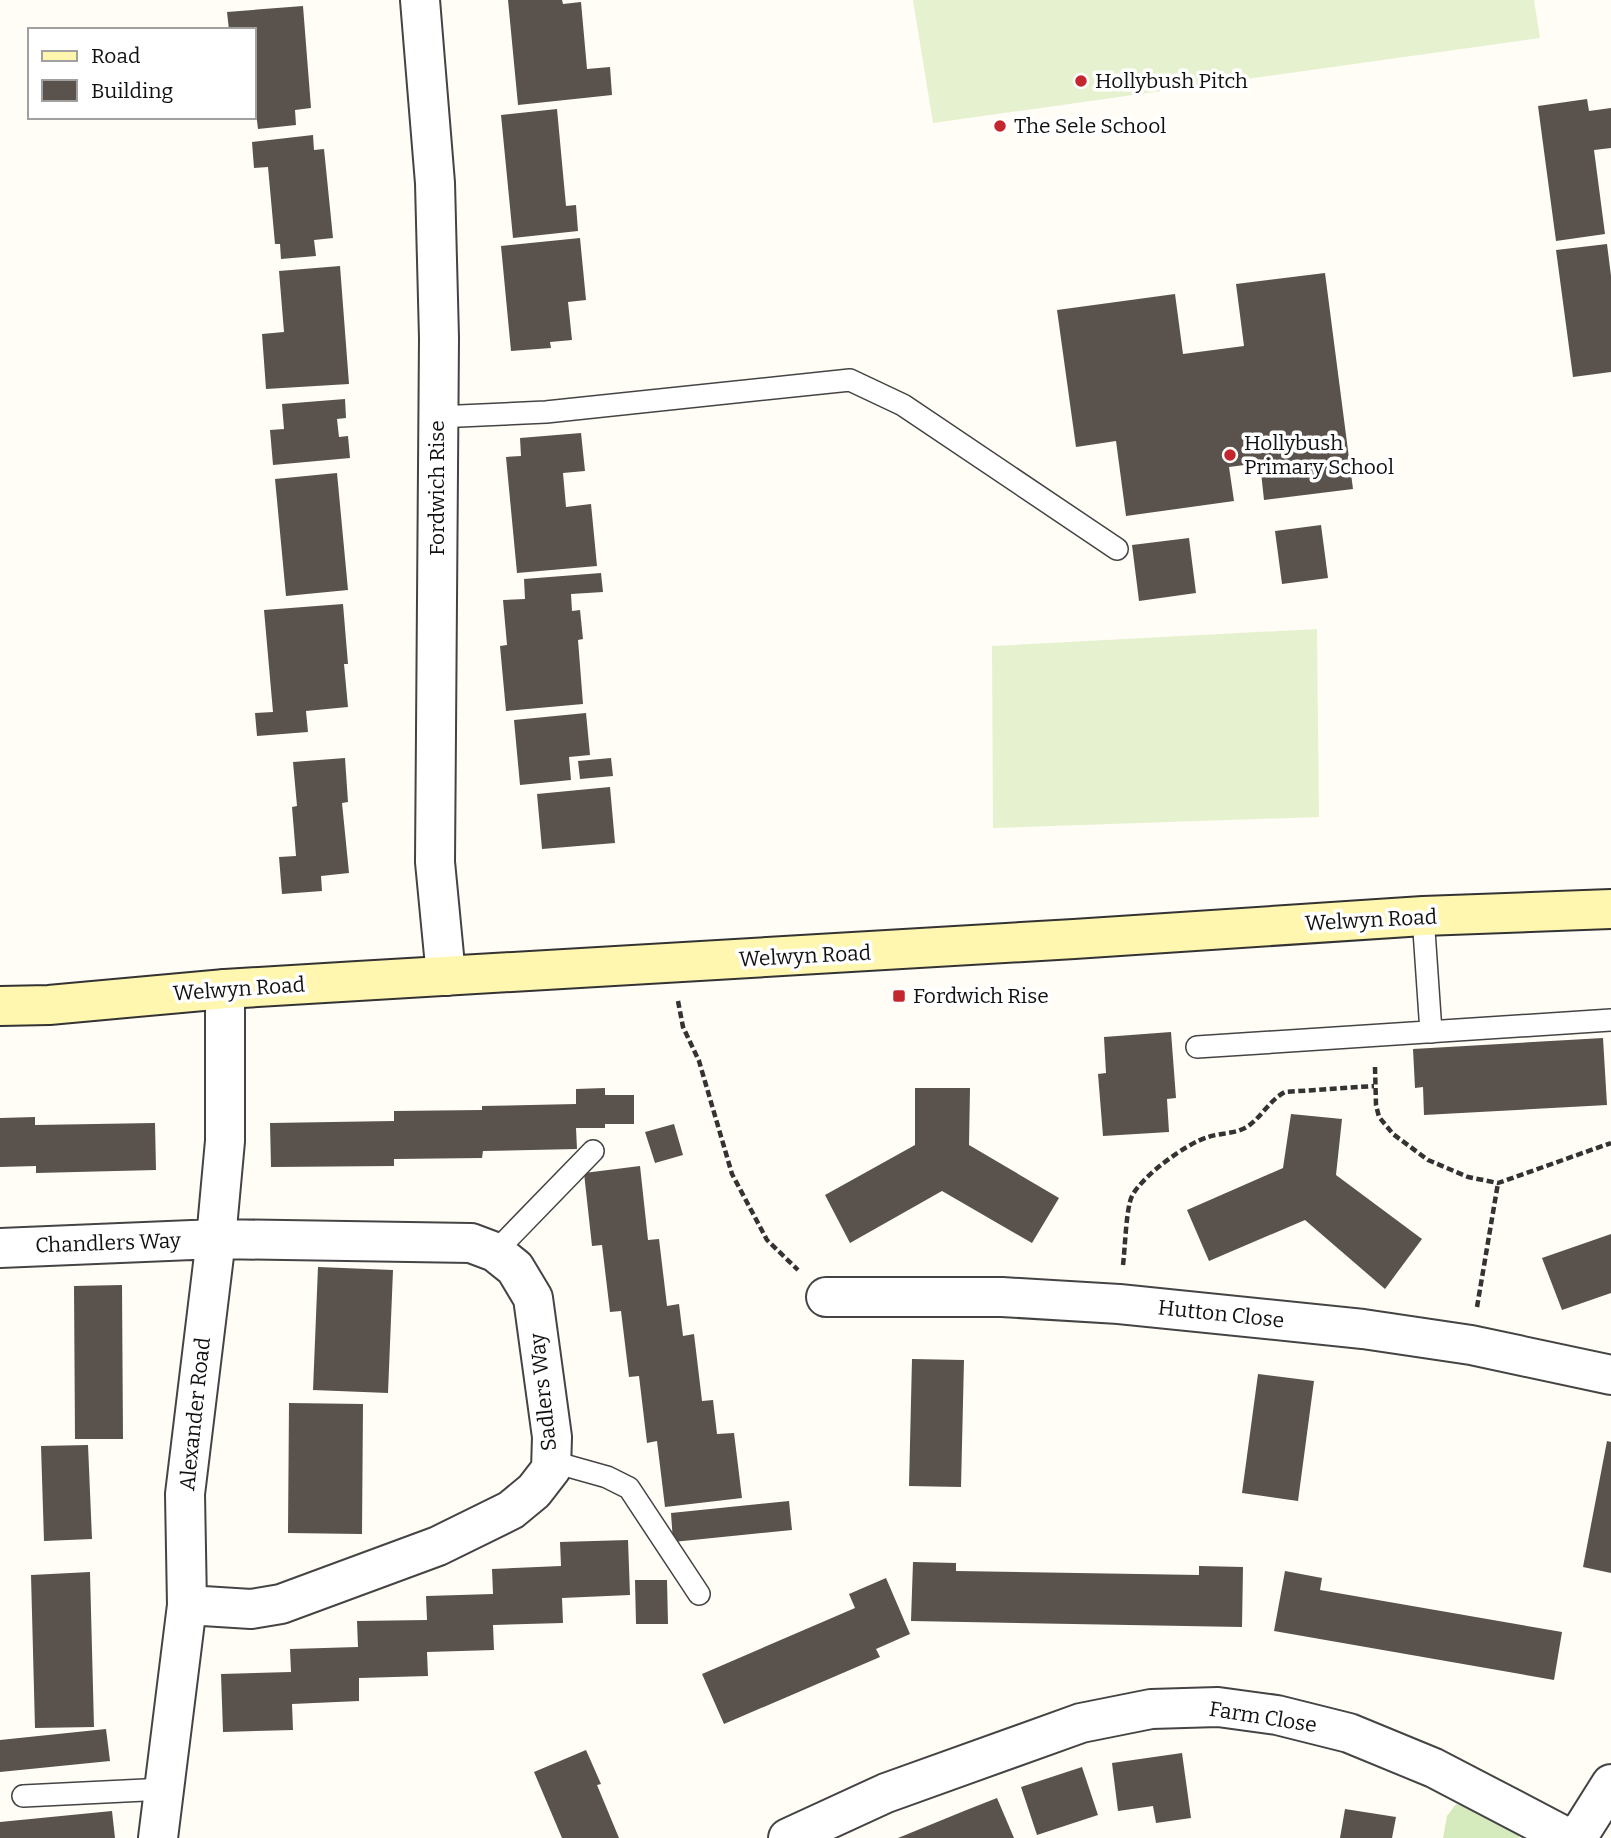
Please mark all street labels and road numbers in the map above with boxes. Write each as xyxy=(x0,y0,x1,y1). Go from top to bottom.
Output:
street label: Fordwich Rise xyxy=(424,420,450,556)
street label: Welwyn Road xyxy=(1304,904,1438,936)
street label: Welwyn Road xyxy=(738,940,872,972)
street label: Welwyn Road xyxy=(172,971,306,1007)
street label: Chandlers Way xyxy=(35,1227,182,1259)
street label: Hutton Close xyxy=(1157,1294,1285,1334)
street label: Sadlers Way xyxy=(524,1331,562,1452)
street label: Alexander Road xyxy=(174,1336,216,1492)
street label: Farm Close xyxy=(1207,1696,1319,1738)

